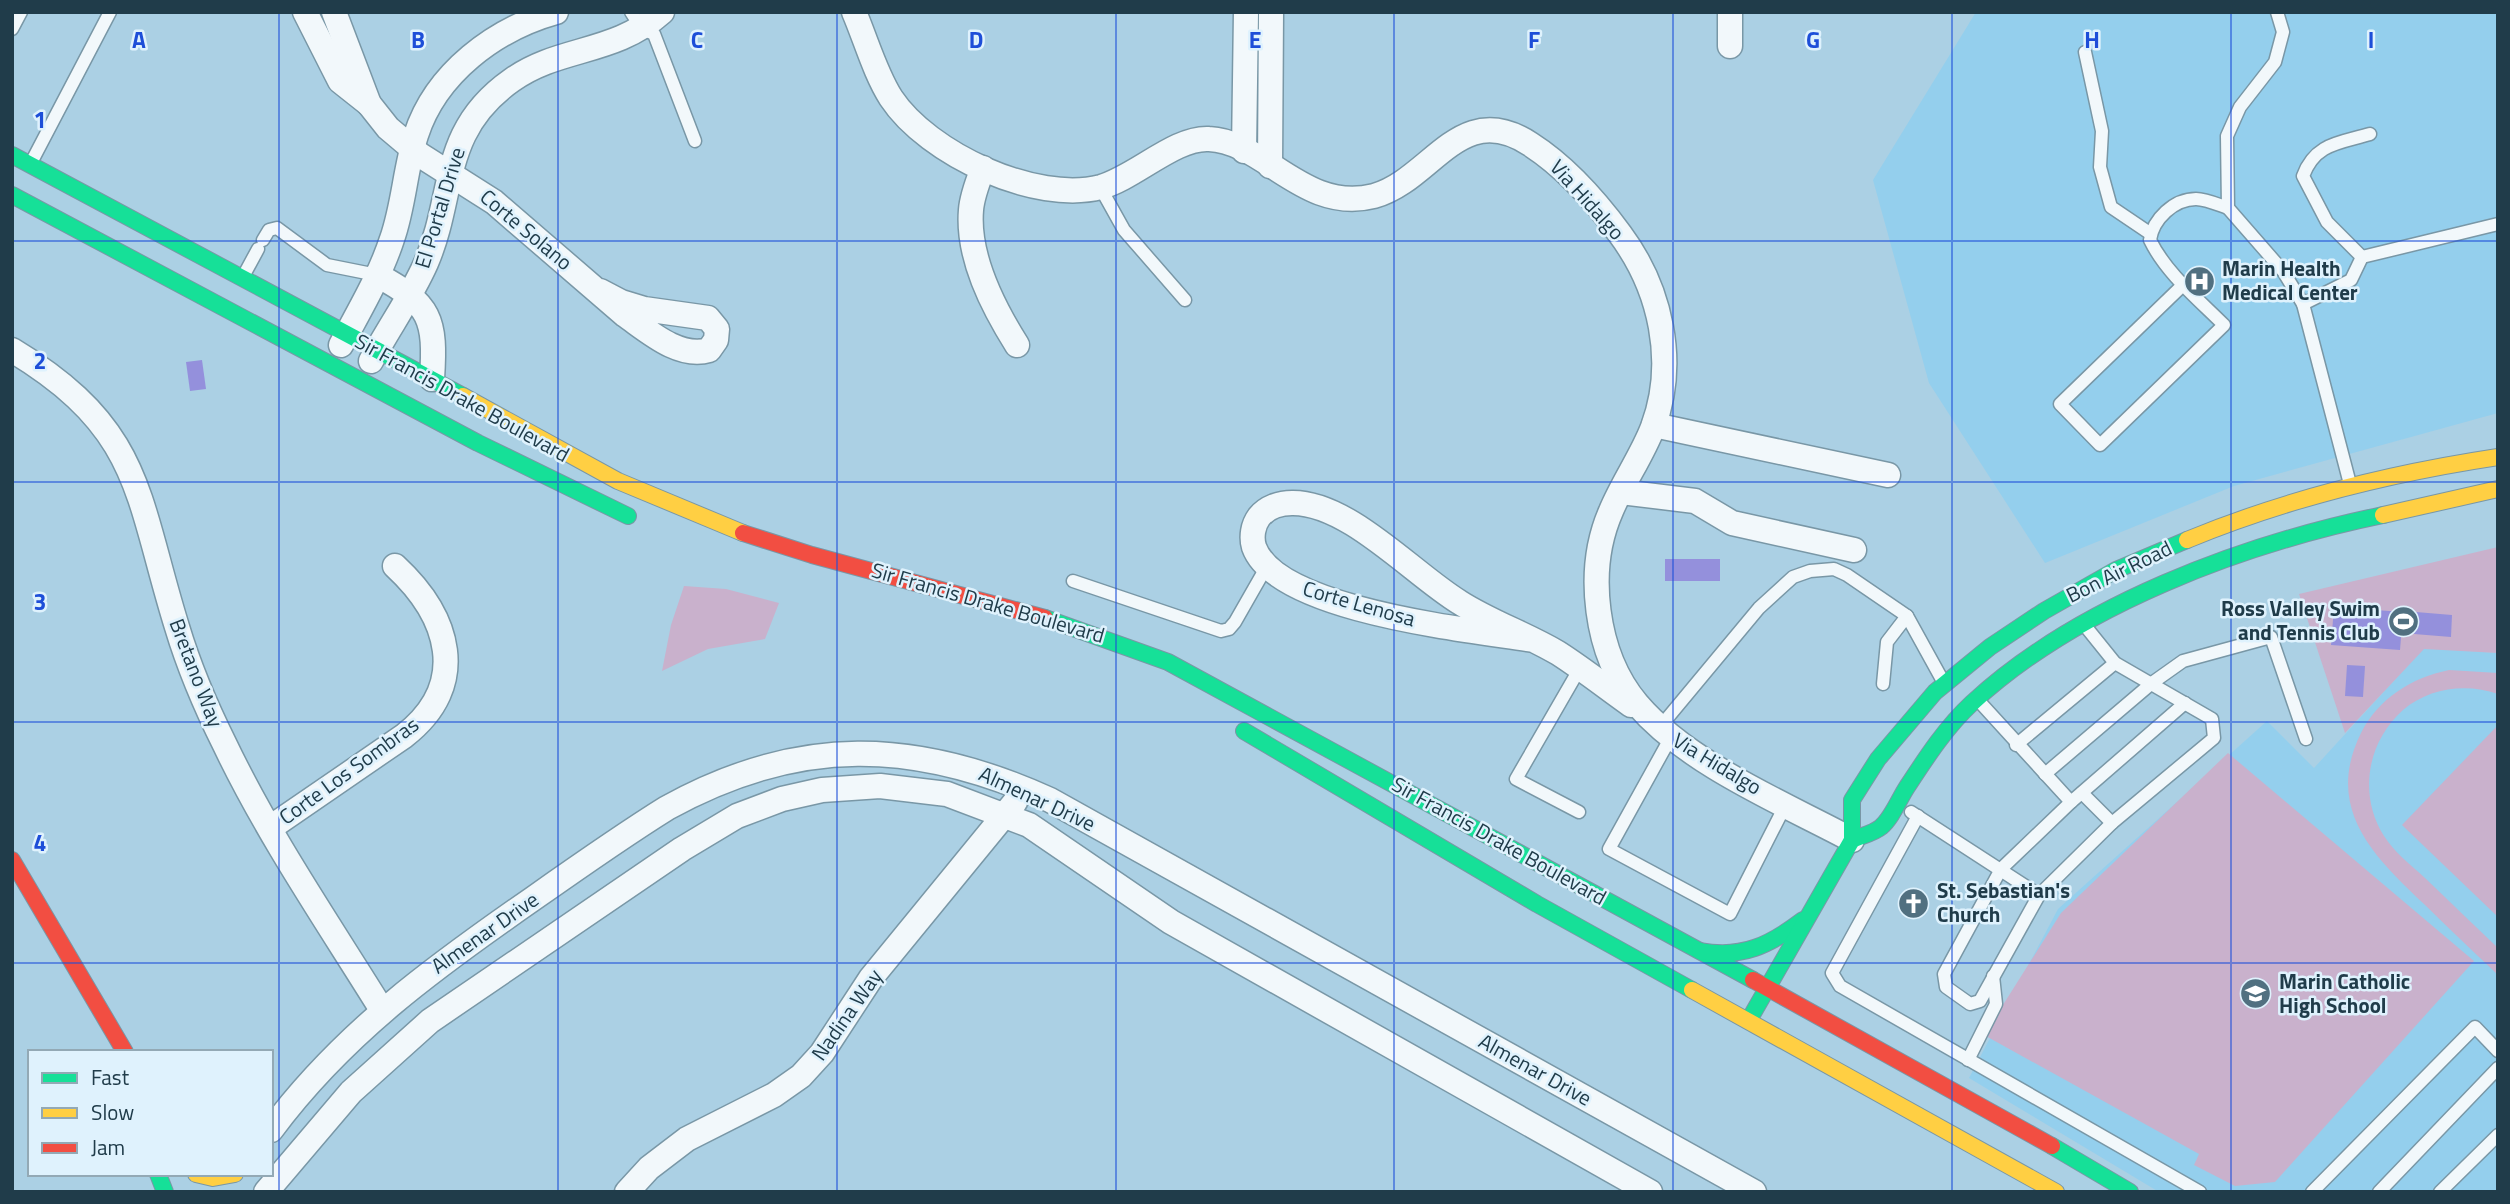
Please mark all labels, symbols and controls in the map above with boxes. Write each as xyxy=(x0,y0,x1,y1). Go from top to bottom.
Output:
text: A xyxy=(132,22,146,57)
text: B xyxy=(411,22,425,57)
text: C xyxy=(691,22,703,57)
text: D xyxy=(969,22,983,57)
text: E xyxy=(1249,22,1261,57)
text: F xyxy=(1528,22,1540,57)
text: G xyxy=(1806,22,1820,57)
text: H xyxy=(2084,22,2100,57)
text: I xyxy=(2368,22,2374,57)
text: 1 xyxy=(34,102,46,137)
street label: El Portal Drive xyxy=(405,143,473,272)
street label: Via Hidalgo xyxy=(1543,152,1633,247)
street label: Corte Solano xyxy=(473,181,580,278)
place label: Marin Health Medical Center xyxy=(2222,252,2358,308)
hospital icon: Marin Health Medical Center xyxy=(2182,264,2216,298)
street label: Sir Francis Drake Boulevard xyxy=(349,325,576,470)
text: 2 xyxy=(34,343,46,378)
street label: Bon Air Road xyxy=(2060,532,2177,611)
street label: Sir Francis Drake Boulevard xyxy=(868,553,1109,651)
street label: Corte Lenosa xyxy=(1299,572,1420,634)
text: 3 xyxy=(34,584,46,619)
place label: Ross Valley Swim and Tennis Club xyxy=(2221,592,2380,648)
sports icon: Ross Valley Swim and Tennis Club xyxy=(2386,604,2420,638)
street label: Bretano Way xyxy=(162,614,232,732)
street label: Corte Los Sombras xyxy=(272,708,425,832)
street label: Via Hidalgo xyxy=(1667,724,1768,802)
street label: Almenar Drive xyxy=(974,757,1101,839)
street label: Sir Francis Drake Boulevard xyxy=(1386,768,1613,913)
text: 4 xyxy=(34,825,46,860)
place label: St. Sebastian's Church xyxy=(1937,874,2070,930)
street label: Almenar Drive xyxy=(424,883,545,981)
church icon: St. Sebastian's Church xyxy=(1897,886,1931,920)
street label: Nadina Way xyxy=(803,962,890,1067)
place label: Marin Catholic High School xyxy=(2279,965,2410,1021)
school or university icon: Marin Catholic High School xyxy=(2239,977,2273,1011)
street label: Almenar Drive xyxy=(1473,1025,1598,1113)
legend xyxy=(28,1050,273,1176)
text: Fast xyxy=(91,1061,130,1093)
text: Slow xyxy=(91,1096,134,1128)
text: Jam xyxy=(91,1131,125,1163)

